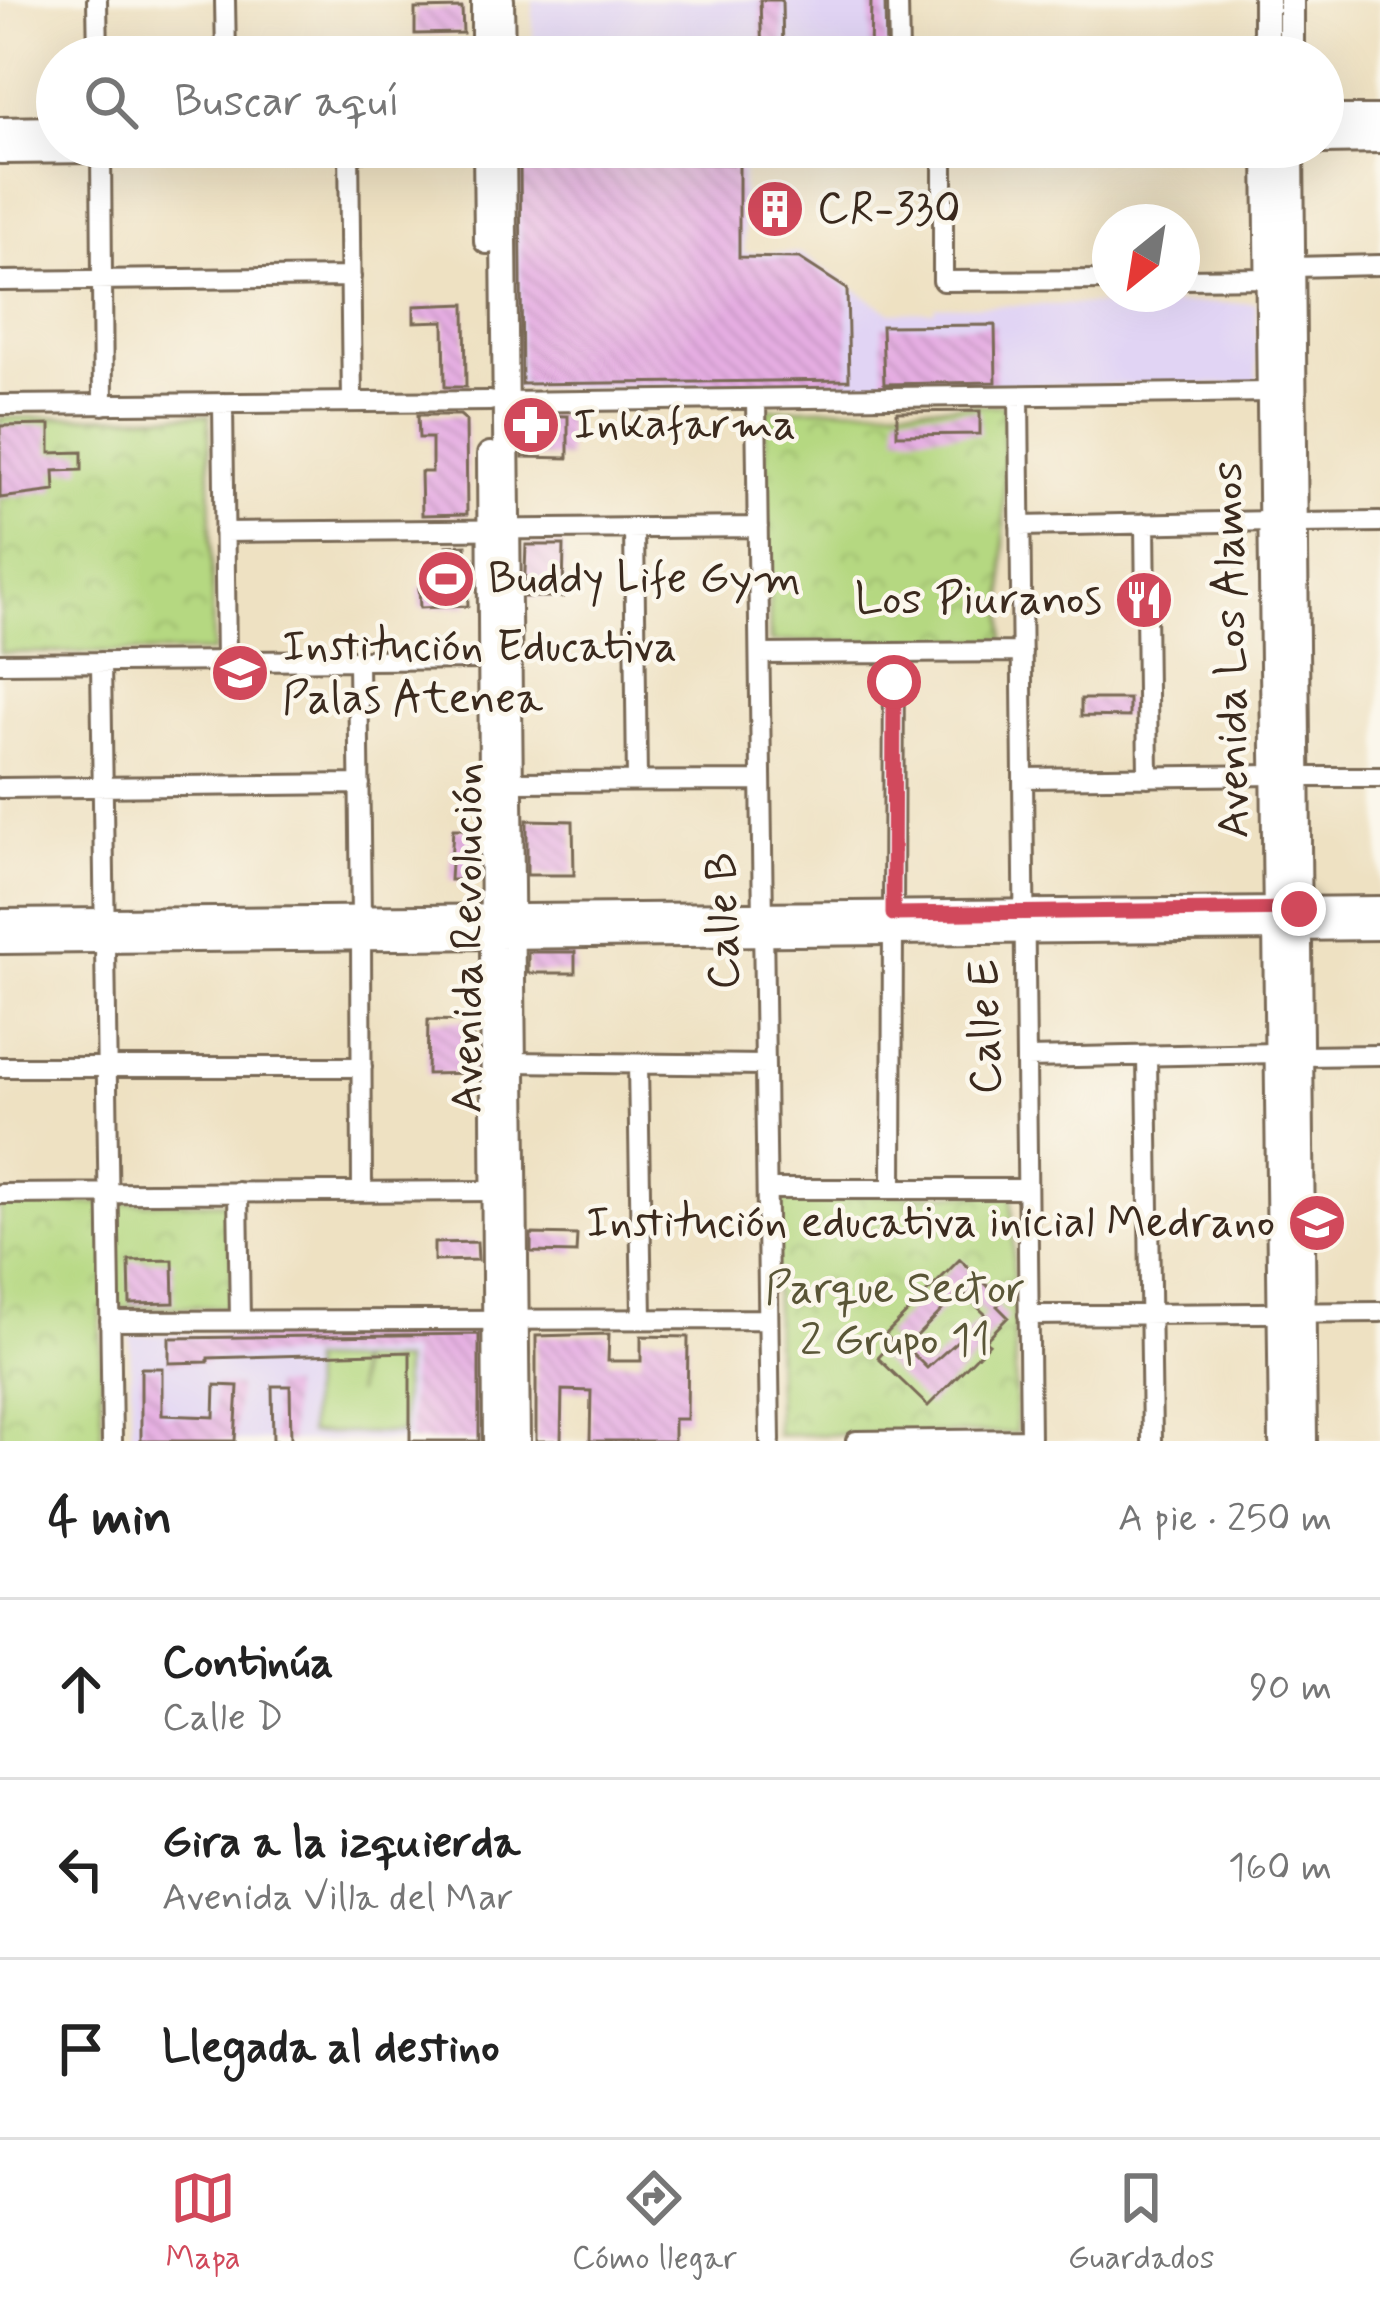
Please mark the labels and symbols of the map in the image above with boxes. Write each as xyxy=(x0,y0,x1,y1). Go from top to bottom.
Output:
building icon: CR-330 xyxy=(744,178,806,240)
place label: CR-330 xyxy=(817,180,961,239)
north arrow xyxy=(1092,204,1200,312)
pharmacy icon: Inkafarma xyxy=(500,394,562,456)
place label: Inkafarma xyxy=(573,396,796,455)
street label: Avenida Los Alamos xyxy=(1199,461,1265,839)
sports icon: Buddy Life Gym xyxy=(415,548,477,610)
place label: Buddy Life Gym xyxy=(488,550,801,609)
restaurant icon: Los Piuranos xyxy=(1113,569,1175,631)
place label: Los Piuranos xyxy=(855,571,1102,630)
place label: Institución Educativa Palas Atenea xyxy=(282,618,677,729)
school or university icon: Institución Educativa Palas Atenea xyxy=(209,642,271,704)
route start xyxy=(867,655,921,709)
street label: Avenida Revolución xyxy=(439,763,498,1113)
street label: Calle B xyxy=(693,852,755,990)
route end xyxy=(1272,882,1326,936)
street label: Calle E xyxy=(955,959,1017,1095)
school or university icon: Institución educativa inicial Medrano xyxy=(1286,1192,1348,1254)
place label: Institución educativa inicial Medrano xyxy=(586,1194,1275,1253)
park label: Parque Sector 2 Grupo 11 xyxy=(765,1260,1025,1371)

